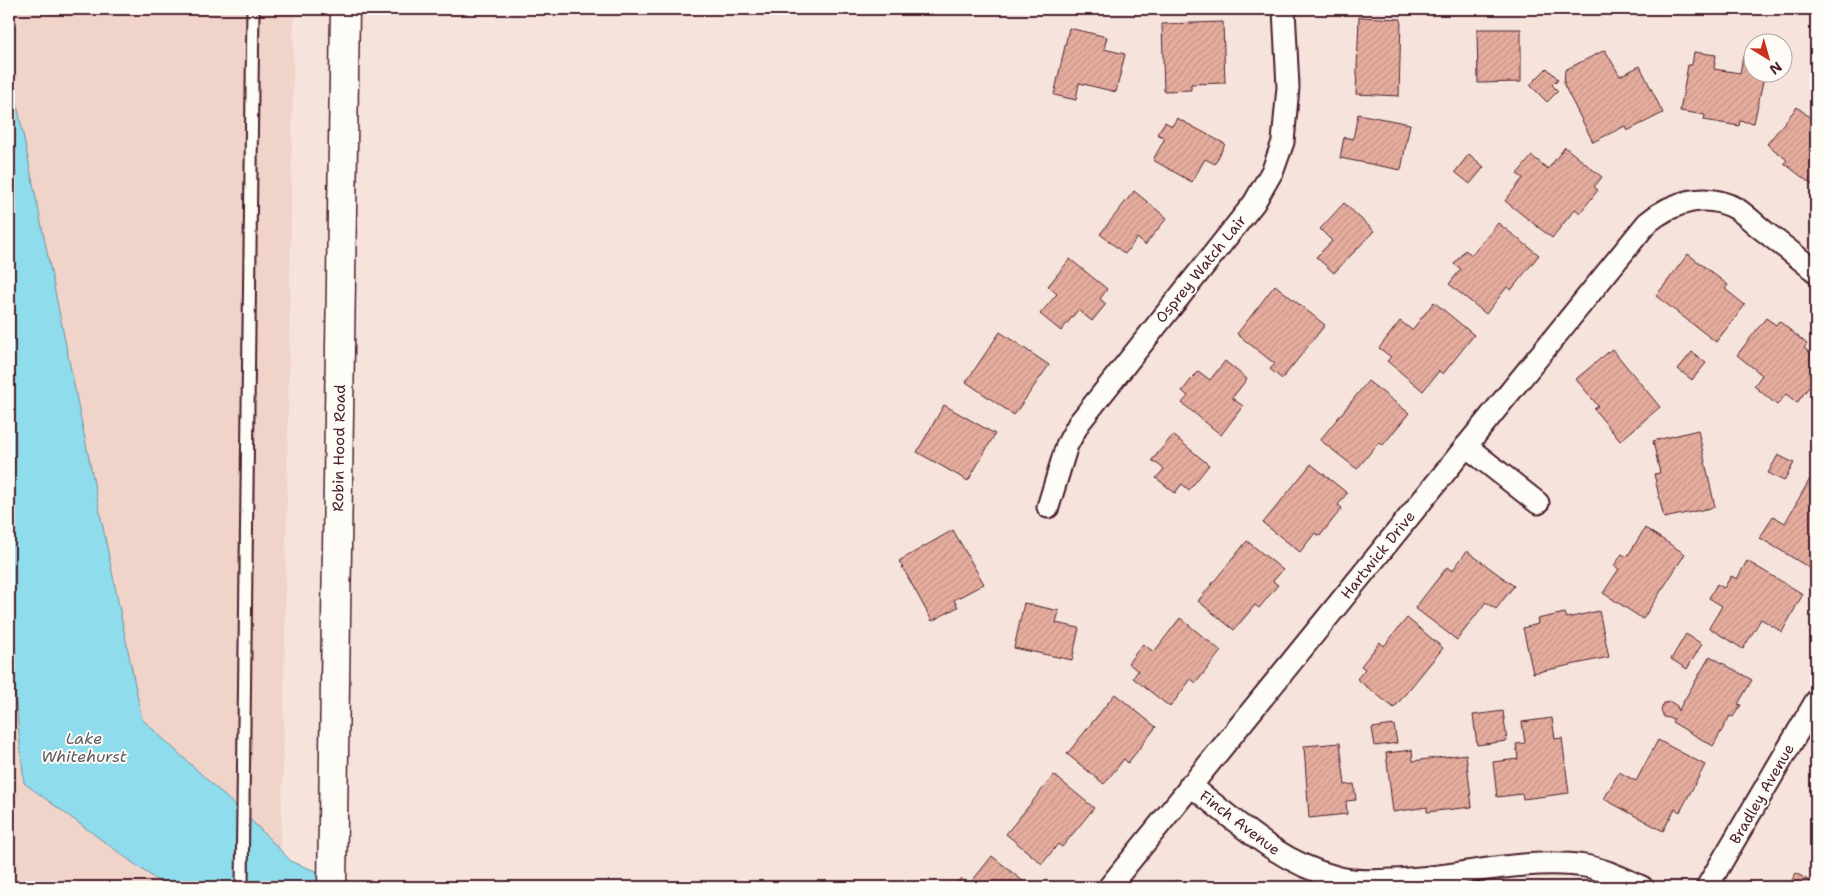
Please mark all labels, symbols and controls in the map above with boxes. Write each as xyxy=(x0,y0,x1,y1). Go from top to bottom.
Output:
north arrow xyxy=(1742,32,1792,82)
text: N xyxy=(1766,58,1786,79)
street label: Osprey Watch Lair xyxy=(1151,211,1251,327)
street label: Robin Hood Road xyxy=(328,384,350,512)
street label: Hartwick Drive xyxy=(1336,507,1420,603)
water label: Lake Whitehurst xyxy=(41,728,127,767)
street label: Bradley Avenue xyxy=(1725,740,1799,848)
street label: Finch Avenue xyxy=(1196,786,1284,860)

